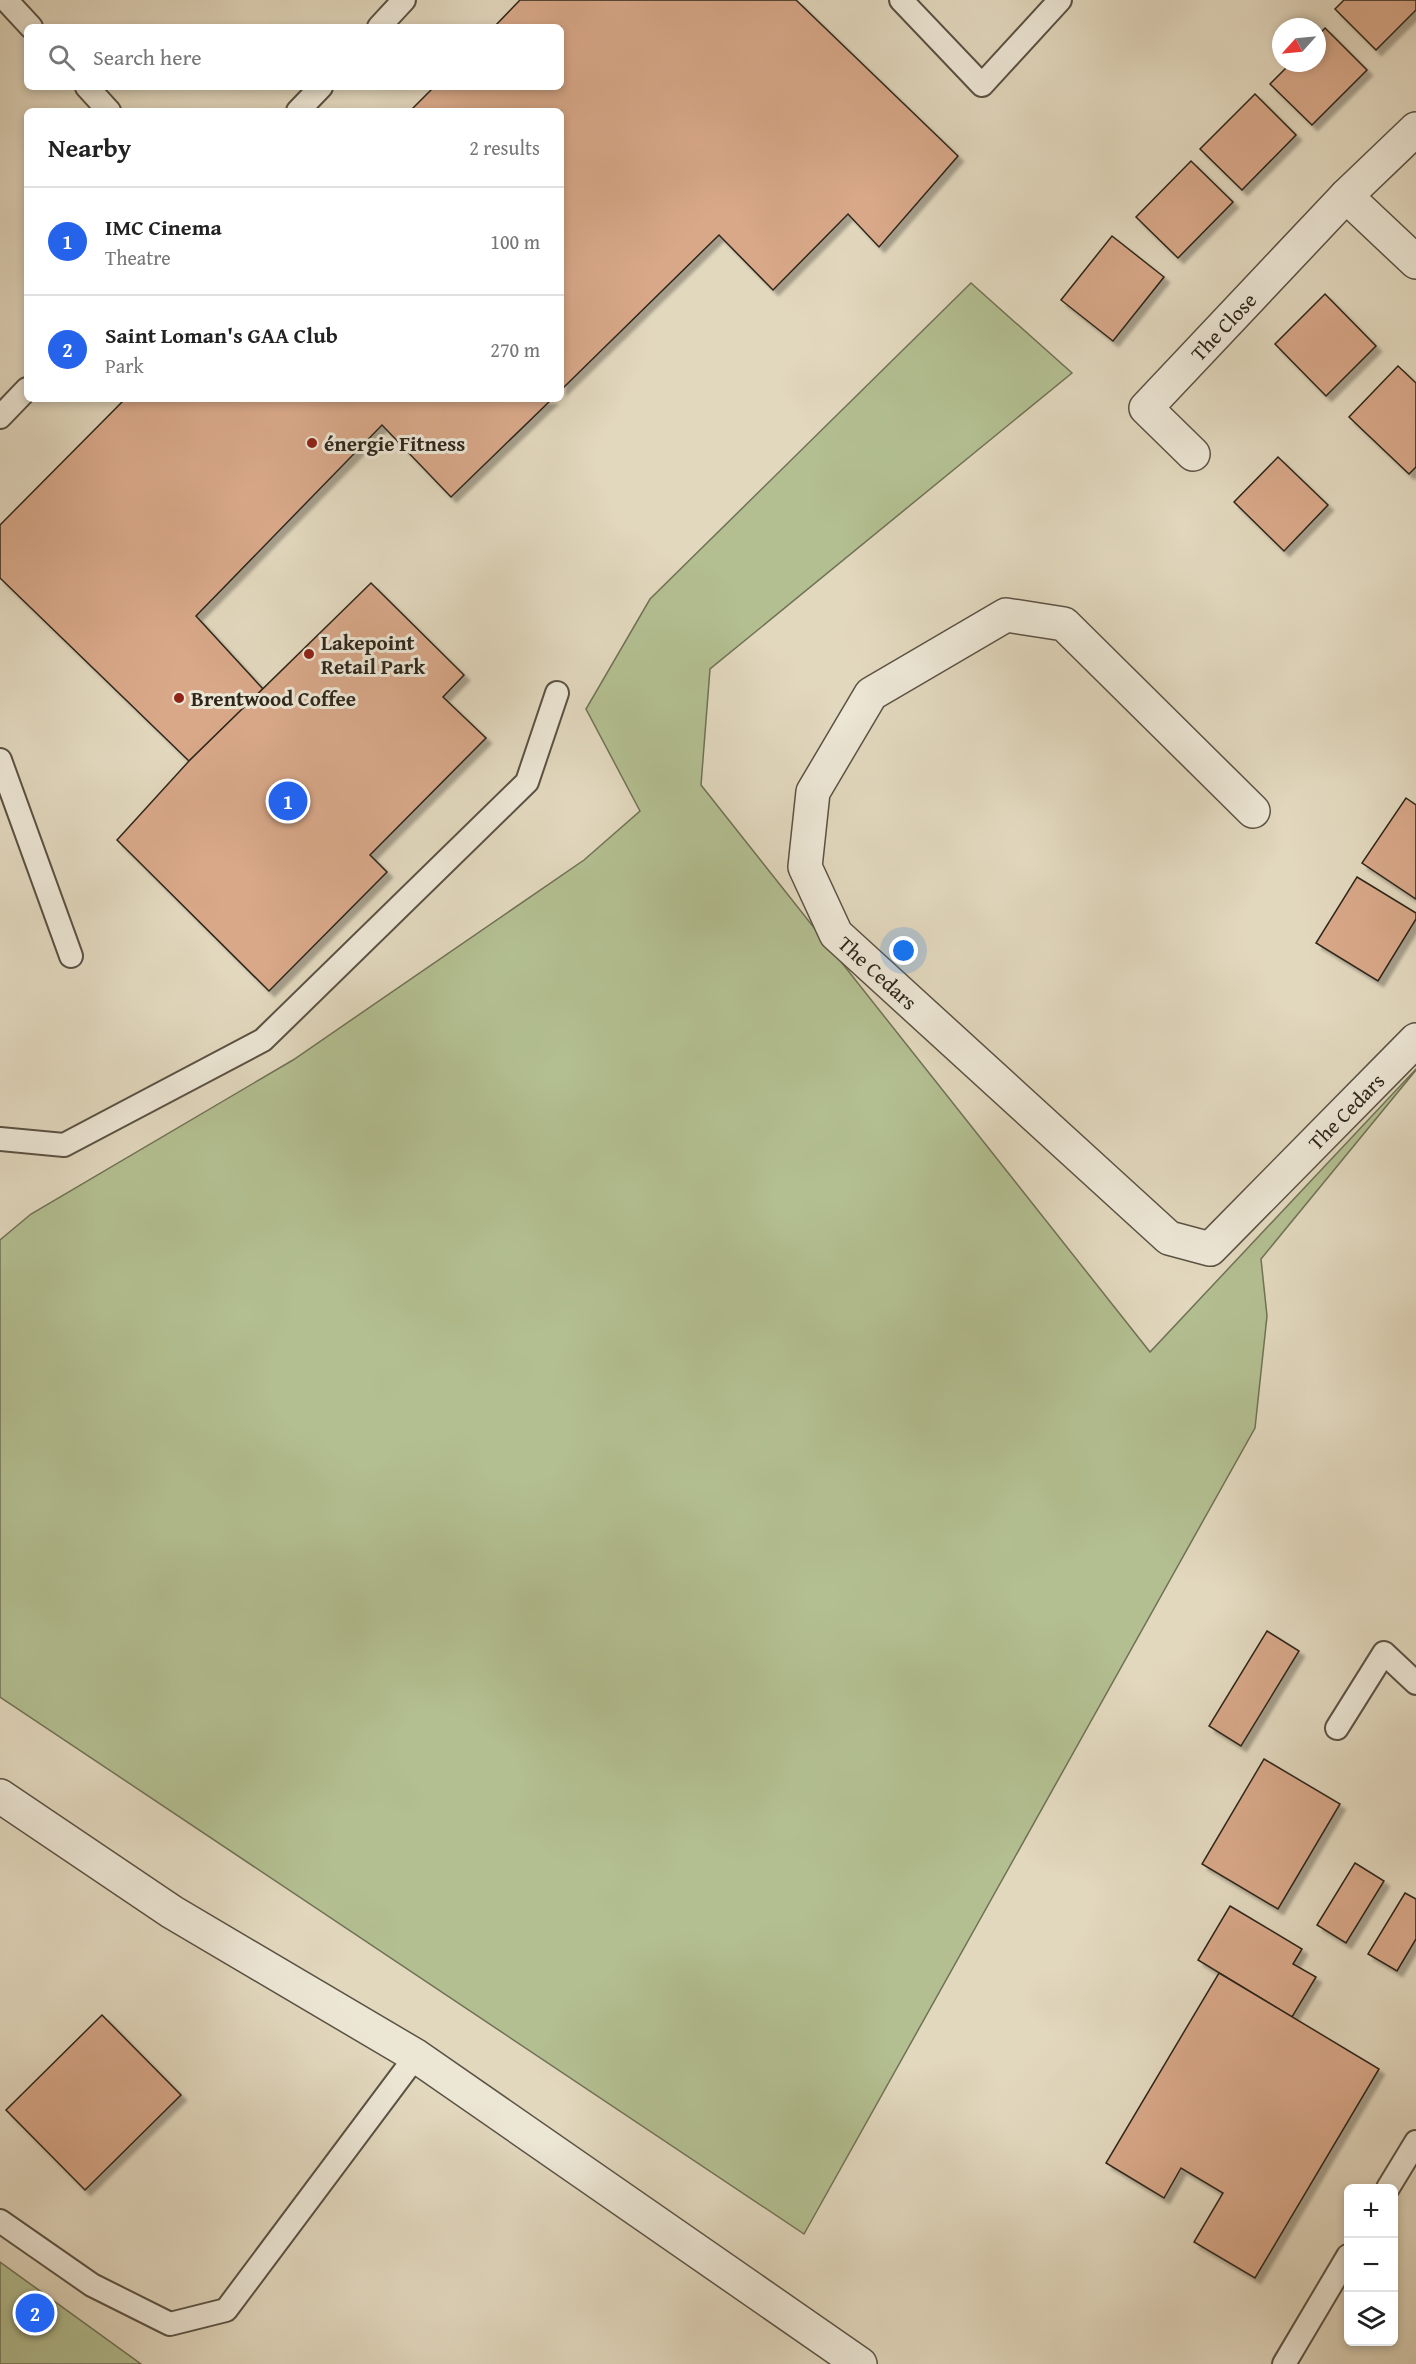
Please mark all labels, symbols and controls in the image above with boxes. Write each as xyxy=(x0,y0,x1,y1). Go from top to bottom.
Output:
north arrow xyxy=(1272,18,1326,72)
search box xyxy=(24,24,564,90)
icon: search xyxy=(45,41,78,74)
text: Search here xyxy=(93,41,202,73)
text: Nearby xyxy=(48,128,131,167)
text: 2 results xyxy=(469,133,540,162)
text: IMC Cinema xyxy=(105,211,222,243)
text: 1 xyxy=(62,227,73,256)
text: 100 m xyxy=(490,227,540,256)
text: Theatre xyxy=(105,243,171,272)
street label: The Close xyxy=(1183,285,1263,368)
text: Saint Loman's GAA Club xyxy=(105,319,338,351)
text: 2 xyxy=(62,335,73,364)
text: 270 m xyxy=(490,335,540,364)
text: Park xyxy=(105,351,144,380)
place label: énergie Fitness xyxy=(324,428,465,459)
marker: énergie Fitness xyxy=(305,436,319,450)
place label: Lakepoint Retail Park xyxy=(321,627,426,682)
marker: Lakepoint Retail Park xyxy=(302,647,316,661)
place label: Brentwood Coffee xyxy=(191,683,356,714)
marker: Brentwood Coffee xyxy=(172,691,186,705)
pin: 1 xyxy=(268,778,308,824)
street label: The Cedars xyxy=(832,928,924,1017)
your location xyxy=(889,936,918,965)
street label: The Cedars xyxy=(1301,1066,1391,1157)
map controls xyxy=(1344,2184,1398,2346)
button: + xyxy=(1344,2184,1398,2238)
button: − xyxy=(1344,2238,1398,2292)
pin: 2 xyxy=(15,2290,54,2336)
button: layers xyxy=(1344,2292,1398,2346)

